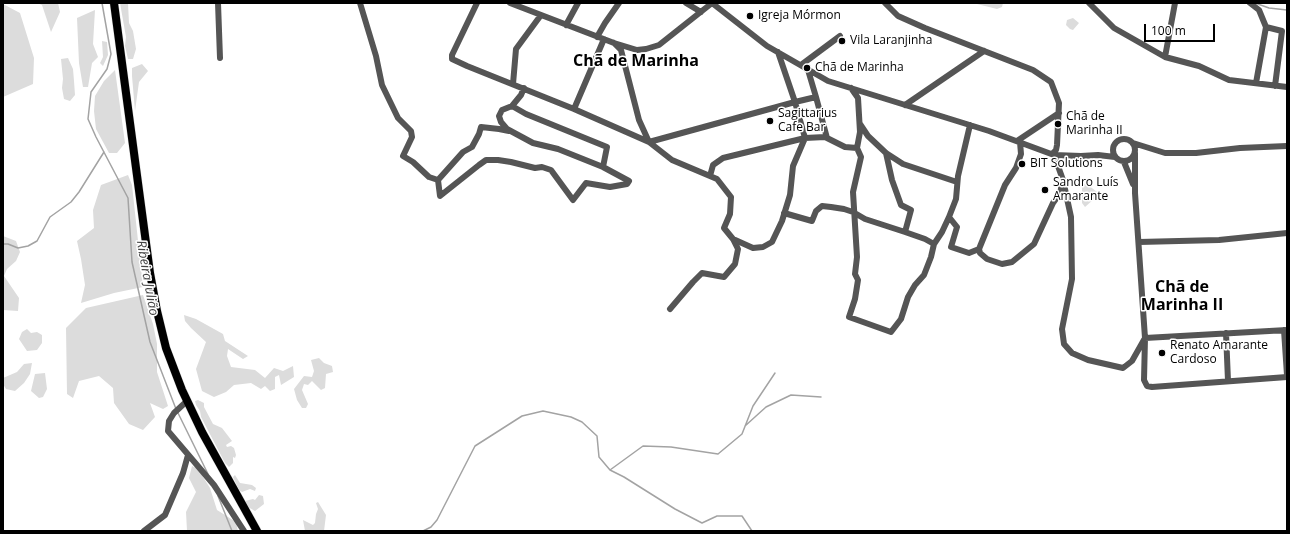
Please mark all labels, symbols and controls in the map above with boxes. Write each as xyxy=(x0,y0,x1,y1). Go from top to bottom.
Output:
place label: Igreja Mórmon xyxy=(758,9,841,23)
marker: Igreja Mórmon xyxy=(745,11,755,21)
scale bar xyxy=(1146,16,1217,42)
text: 100 m xyxy=(1151,22,1186,39)
place label: Vila Laranjinha xyxy=(850,34,932,48)
marker: Vila Laranjinha xyxy=(837,36,847,46)
district label: Chã de Marinha xyxy=(573,51,699,71)
place label: Chã de Marinha xyxy=(815,61,904,75)
marker: Chã de Marinha xyxy=(802,63,812,73)
place label: Sagittarius Cafe Bar xyxy=(778,107,837,135)
place label: Chã de Marinha II xyxy=(1066,110,1123,138)
marker: Sagittarius Cafe Bar xyxy=(765,116,775,126)
marker: Chã de Marinha II xyxy=(1053,119,1063,129)
place label: BIT Solutions xyxy=(1030,157,1103,171)
marker: BIT Solutions xyxy=(1017,159,1027,169)
place label: Sandro Luís Amarante xyxy=(1053,176,1119,204)
marker: Sandro Luís Amarante xyxy=(1040,185,1050,195)
water label: Ribeira Julião xyxy=(133,239,161,317)
district label: Chã de Marinha II xyxy=(1141,277,1223,315)
place label: Renato Amarante Cardoso xyxy=(1170,339,1268,367)
marker: Renato Amarante Cardoso xyxy=(1157,348,1167,358)

